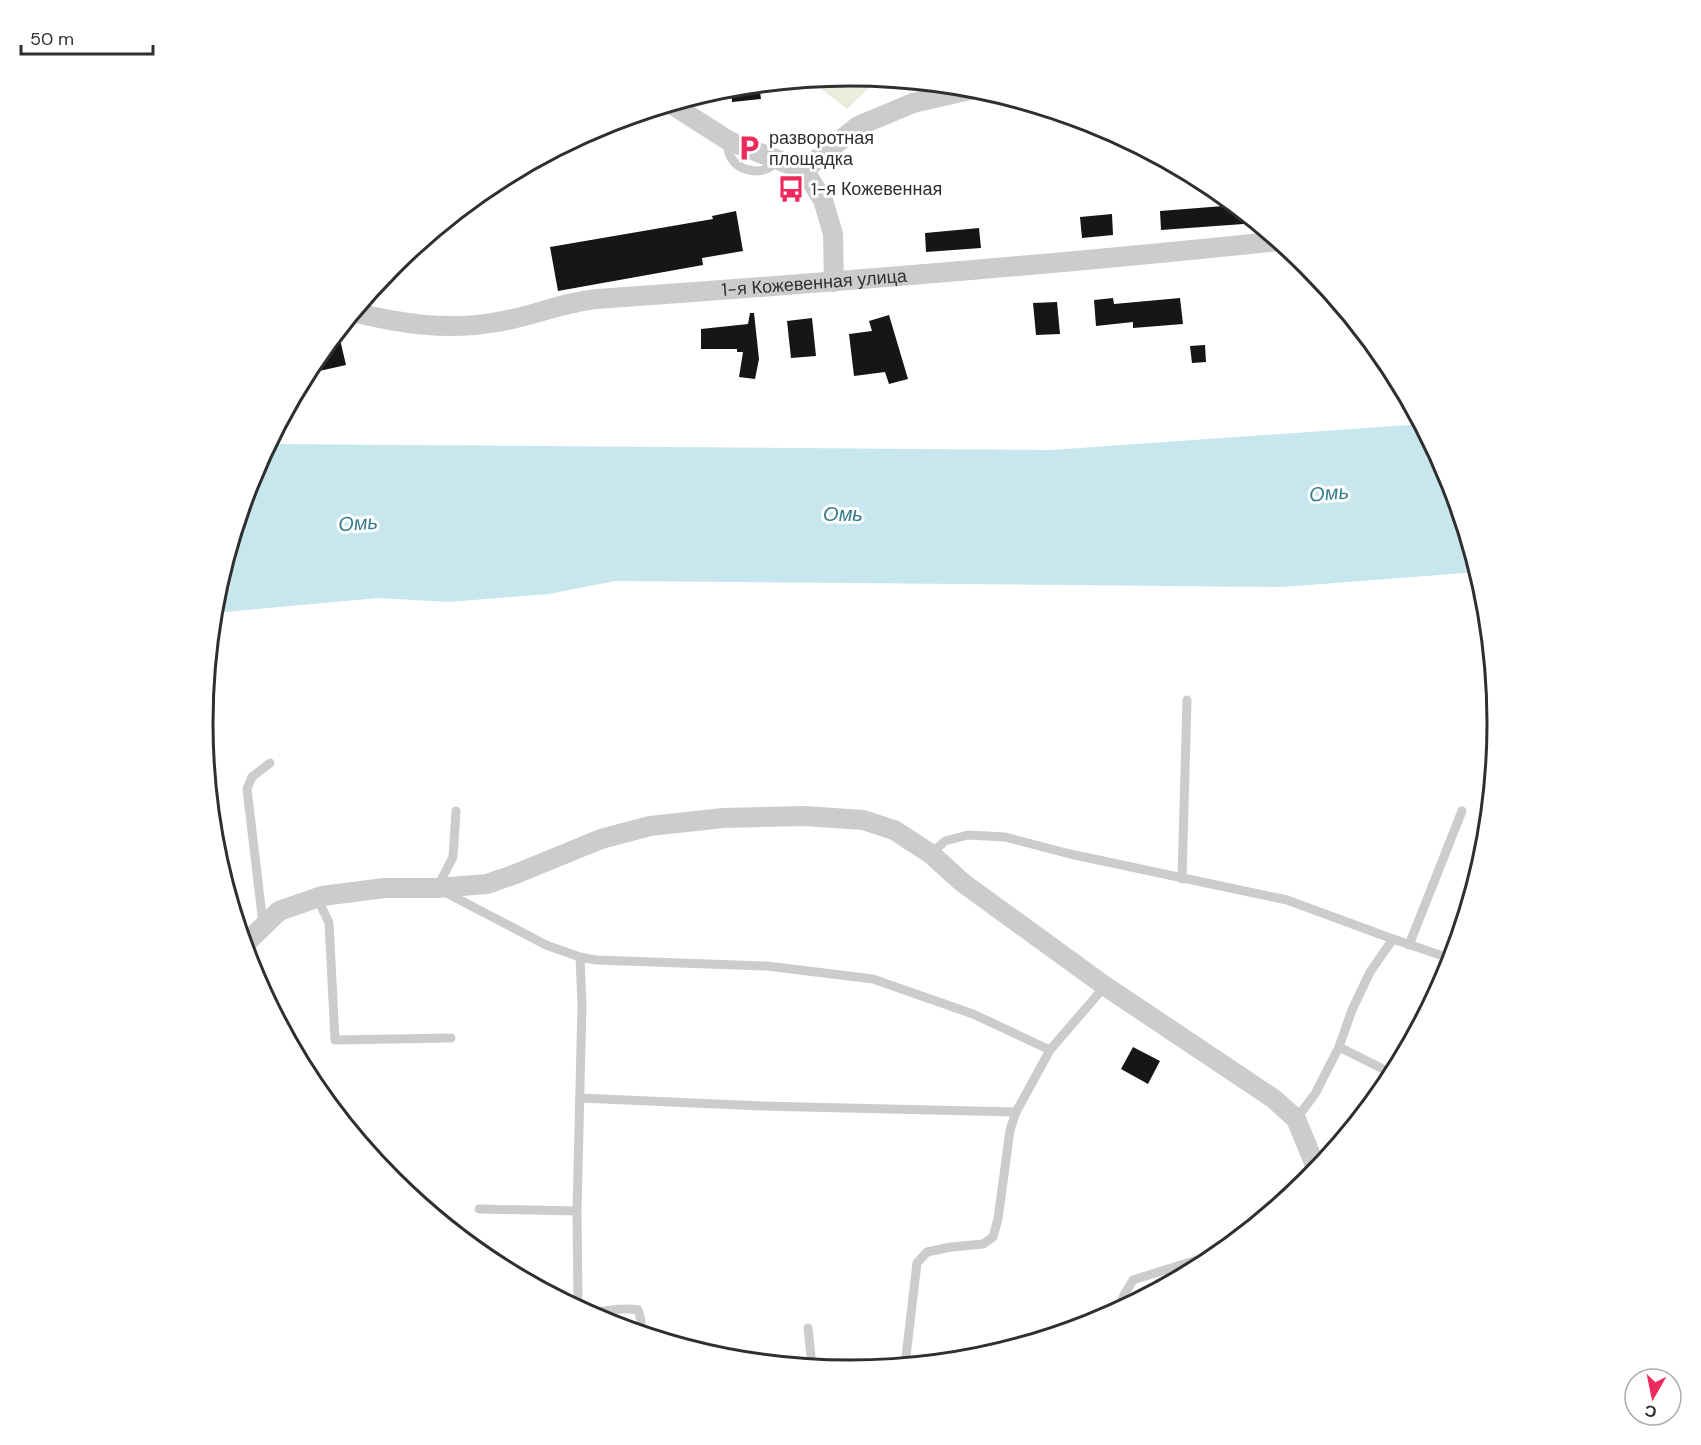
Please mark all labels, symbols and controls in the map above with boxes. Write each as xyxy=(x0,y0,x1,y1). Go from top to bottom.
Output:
scale bar xyxy=(21,18,153,56)
text: 50 m xyxy=(30,27,74,51)
place label: разворотная площадка xyxy=(769,126,874,171)
parking icon: разворотная площадка xyxy=(734,133,764,163)
bus stop icon: 1-я Кожевенная xyxy=(776,174,806,204)
place label: 1-я Кожевенная xyxy=(811,177,942,201)
street label: 1-я Кожевенная улица xyxy=(721,264,909,302)
water label: Омь xyxy=(1308,478,1350,508)
water label: Омь xyxy=(823,501,863,527)
water label: Омь xyxy=(337,509,379,537)
north arrow xyxy=(1623,1367,1683,1427)
text: С xyxy=(1643,1400,1658,1423)

